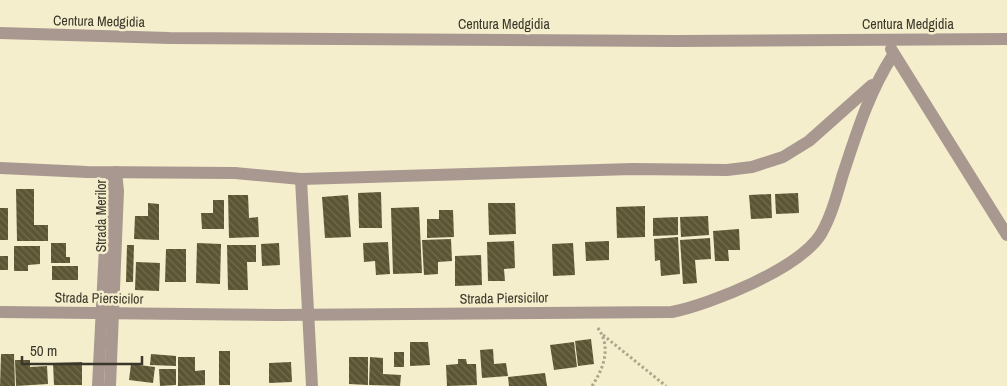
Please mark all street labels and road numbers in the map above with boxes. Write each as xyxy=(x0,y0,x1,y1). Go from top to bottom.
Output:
street label: Centura Medgidia xyxy=(53,11,146,31)
street label: Centura Medgidia xyxy=(458,15,551,33)
street label: Centura Medgidia xyxy=(862,15,955,33)
street label: Strada Merilor xyxy=(92,179,110,252)
street label: Strada Piersicilor xyxy=(54,288,144,308)
street label: Strada Piersicilor xyxy=(459,288,549,308)

